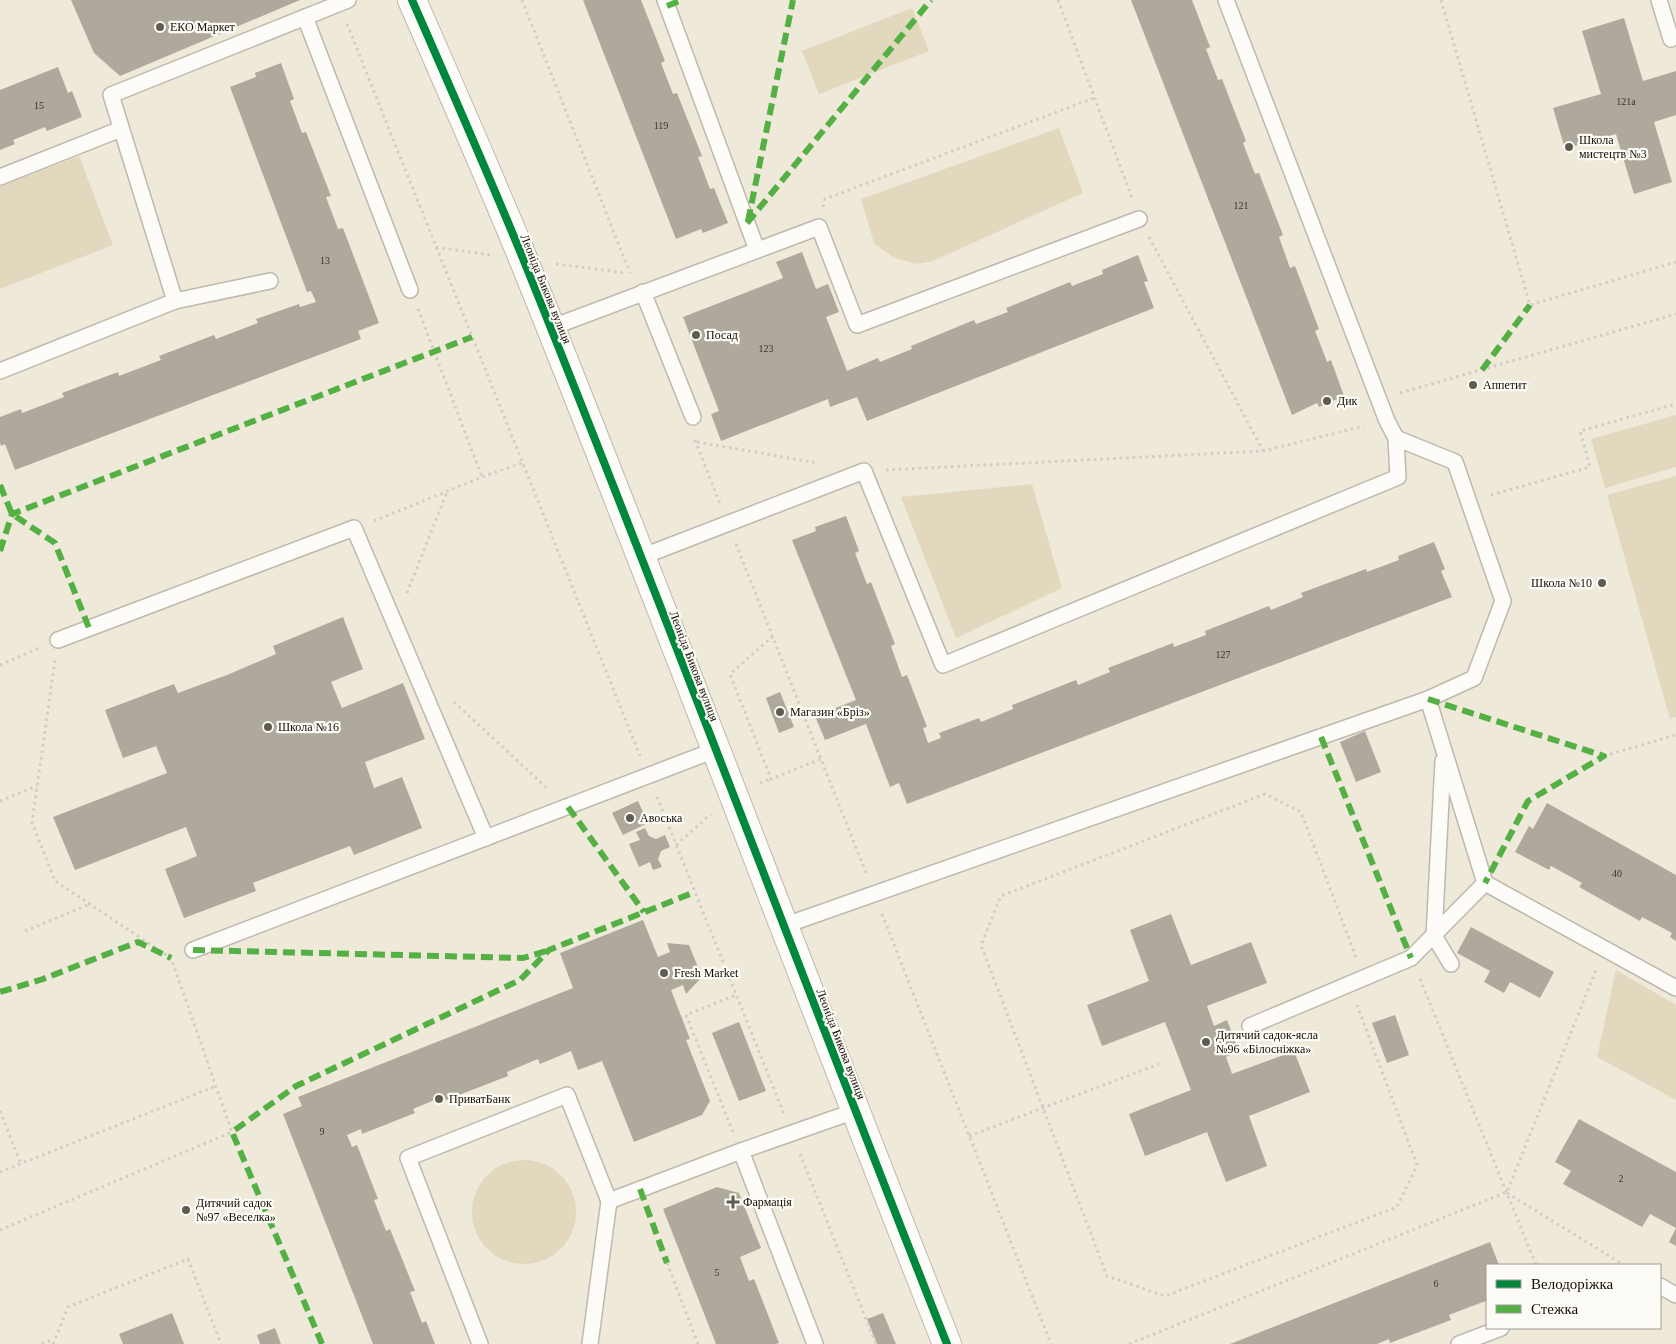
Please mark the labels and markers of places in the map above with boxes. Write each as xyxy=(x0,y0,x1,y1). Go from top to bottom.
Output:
place label: ЕКО Маркет xyxy=(170,20,236,34)
marker: ЕКО Маркет xyxy=(154,21,166,33)
place label: Школа мистецтв №3 xyxy=(1579,133,1647,161)
marker: Школа мистецтв №3 xyxy=(1563,141,1575,153)
place label: Посад xyxy=(706,328,738,342)
marker: Посад xyxy=(690,329,702,341)
place label: Аппетит xyxy=(1483,378,1528,392)
marker: Аппетит xyxy=(1467,379,1479,391)
place label: Дик xyxy=(1337,394,1358,408)
marker: Дик xyxy=(1321,395,1333,407)
place label: Школа №10 xyxy=(1531,576,1592,590)
marker: Школа №10 xyxy=(1596,577,1608,589)
place label: Магазин «Бріз» xyxy=(790,705,870,719)
marker: Магазин «Бріз» xyxy=(774,706,786,718)
place label: Школа №16 xyxy=(278,720,339,734)
marker: Школа №16 xyxy=(262,721,274,733)
place label: Авоська xyxy=(640,811,683,825)
marker: Авоська xyxy=(624,812,636,824)
place label: Fresh Market xyxy=(674,966,739,980)
marker: Fresh Market xyxy=(658,967,670,979)
place label: Дитячий садок-ясла №96 «Білосніжка» xyxy=(1216,1028,1319,1056)
marker: Дитячий садок-ясла №96 «Білосніжка» xyxy=(1200,1036,1212,1048)
place label: ПриватБанк xyxy=(449,1092,510,1106)
marker: ПриватБанк xyxy=(433,1093,445,1105)
place label: Фармація xyxy=(743,1195,792,1209)
place label: Дитячий садок №97 «Веселка» xyxy=(196,1196,276,1224)
marker: Фармація xyxy=(727,1196,739,1208)
marker: Дитячий садок №97 «Веселка» xyxy=(180,1204,192,1216)

